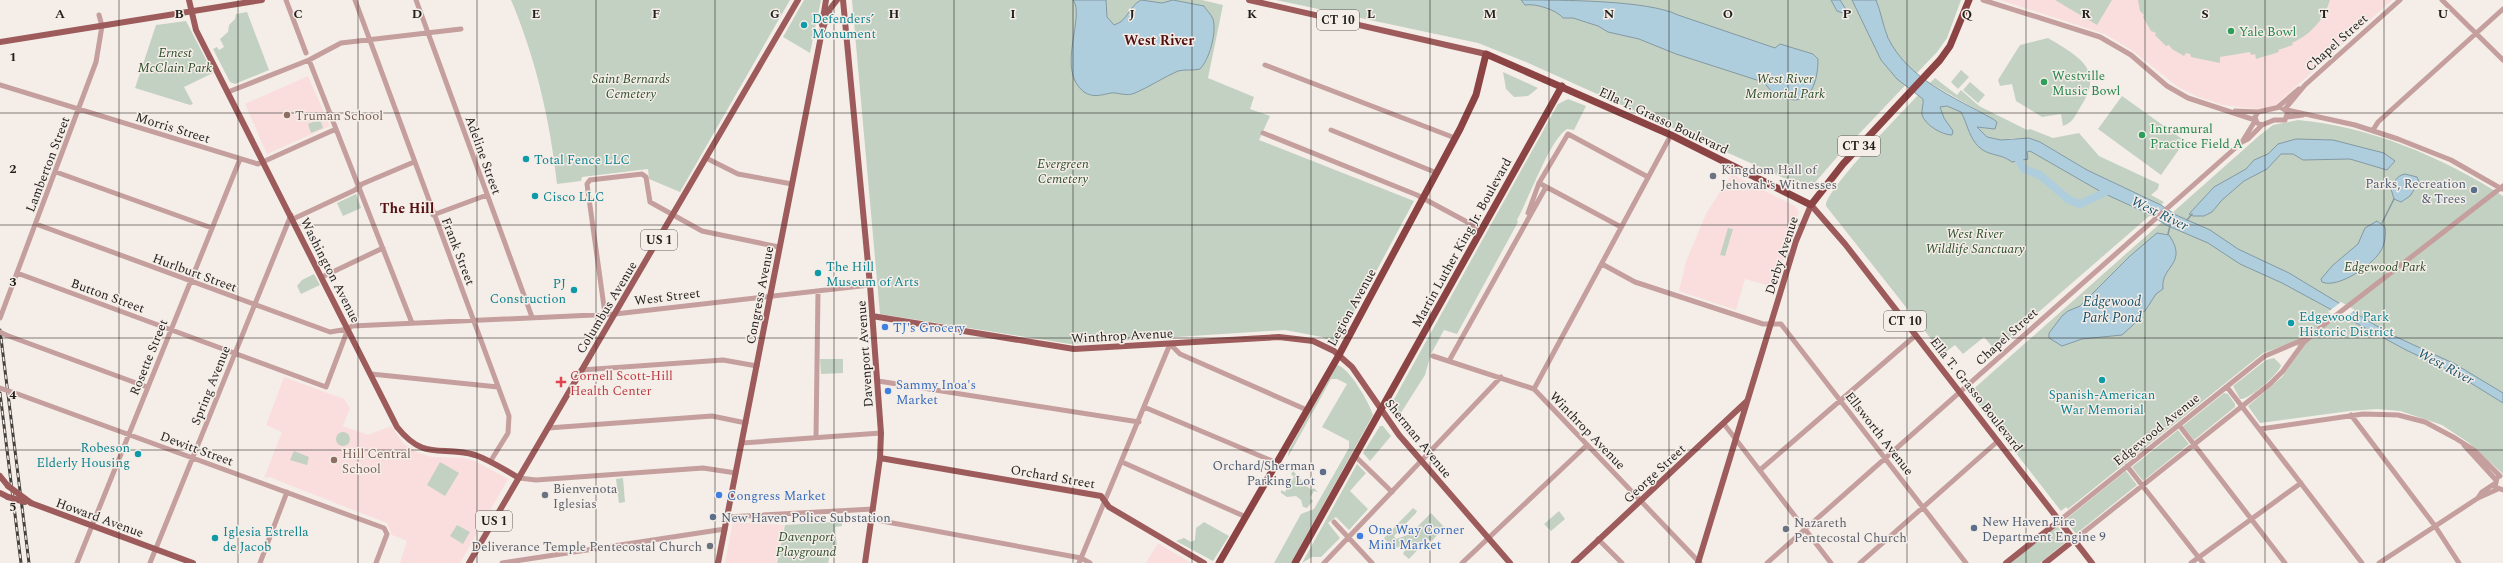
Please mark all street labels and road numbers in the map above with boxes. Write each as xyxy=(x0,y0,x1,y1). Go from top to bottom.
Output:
street label: Chapel Street xyxy=(2301,9,2373,76)
road number: CT 10 xyxy=(1317,10,1359,30)
street label: Ella T. Grasso Boulevard xyxy=(1595,82,1732,160)
street label: Morris Street xyxy=(133,107,213,149)
street label: Lamberton Street xyxy=(21,113,76,215)
street label: Adeline Street xyxy=(460,113,507,198)
road number: CT 34 xyxy=(1838,136,1880,156)
street label: Martin Luther King Jr. Boulevard xyxy=(1407,154,1517,331)
street label: Washington Avenue xyxy=(295,214,365,327)
street label: Frank Street xyxy=(436,214,480,289)
street label: Derby Avenue xyxy=(1760,214,1804,297)
road number: US 1 xyxy=(641,230,677,250)
street label: Congress Avenue xyxy=(741,244,779,346)
street label: Hurlburt Street xyxy=(150,248,240,298)
street label: Columbus Avenue xyxy=(571,257,642,358)
street label: Legion Avenue xyxy=(1322,265,1382,350)
street label: Button Street xyxy=(68,273,148,319)
street label: West Street xyxy=(633,283,702,311)
street label: Davenport Avenue xyxy=(851,300,879,408)
street label: Chapel Street xyxy=(1971,303,2043,370)
road number: CT 10 xyxy=(1884,311,1926,331)
street label: Rosette Street xyxy=(125,316,173,398)
street label: Winthrop Avenue xyxy=(1071,323,1174,349)
street label: Ella T. Grasso Boulevard xyxy=(1925,333,2028,456)
street label: Spring Avenue xyxy=(186,343,236,428)
street label: Winthrop Avenue xyxy=(1545,387,1630,474)
street label: Ellsworth Avenue xyxy=(1840,387,1919,480)
street label: Edgewood Avenue xyxy=(2109,389,2204,471)
street label: Sherman Avenue xyxy=(1380,395,1457,483)
street label: Dewitt Street xyxy=(157,426,237,472)
street label: George Street xyxy=(1619,439,1691,508)
street label: Orchard Street xyxy=(1009,460,1097,494)
street label: Howard Avenue xyxy=(53,493,146,543)
road number: US 1 xyxy=(476,511,512,531)

